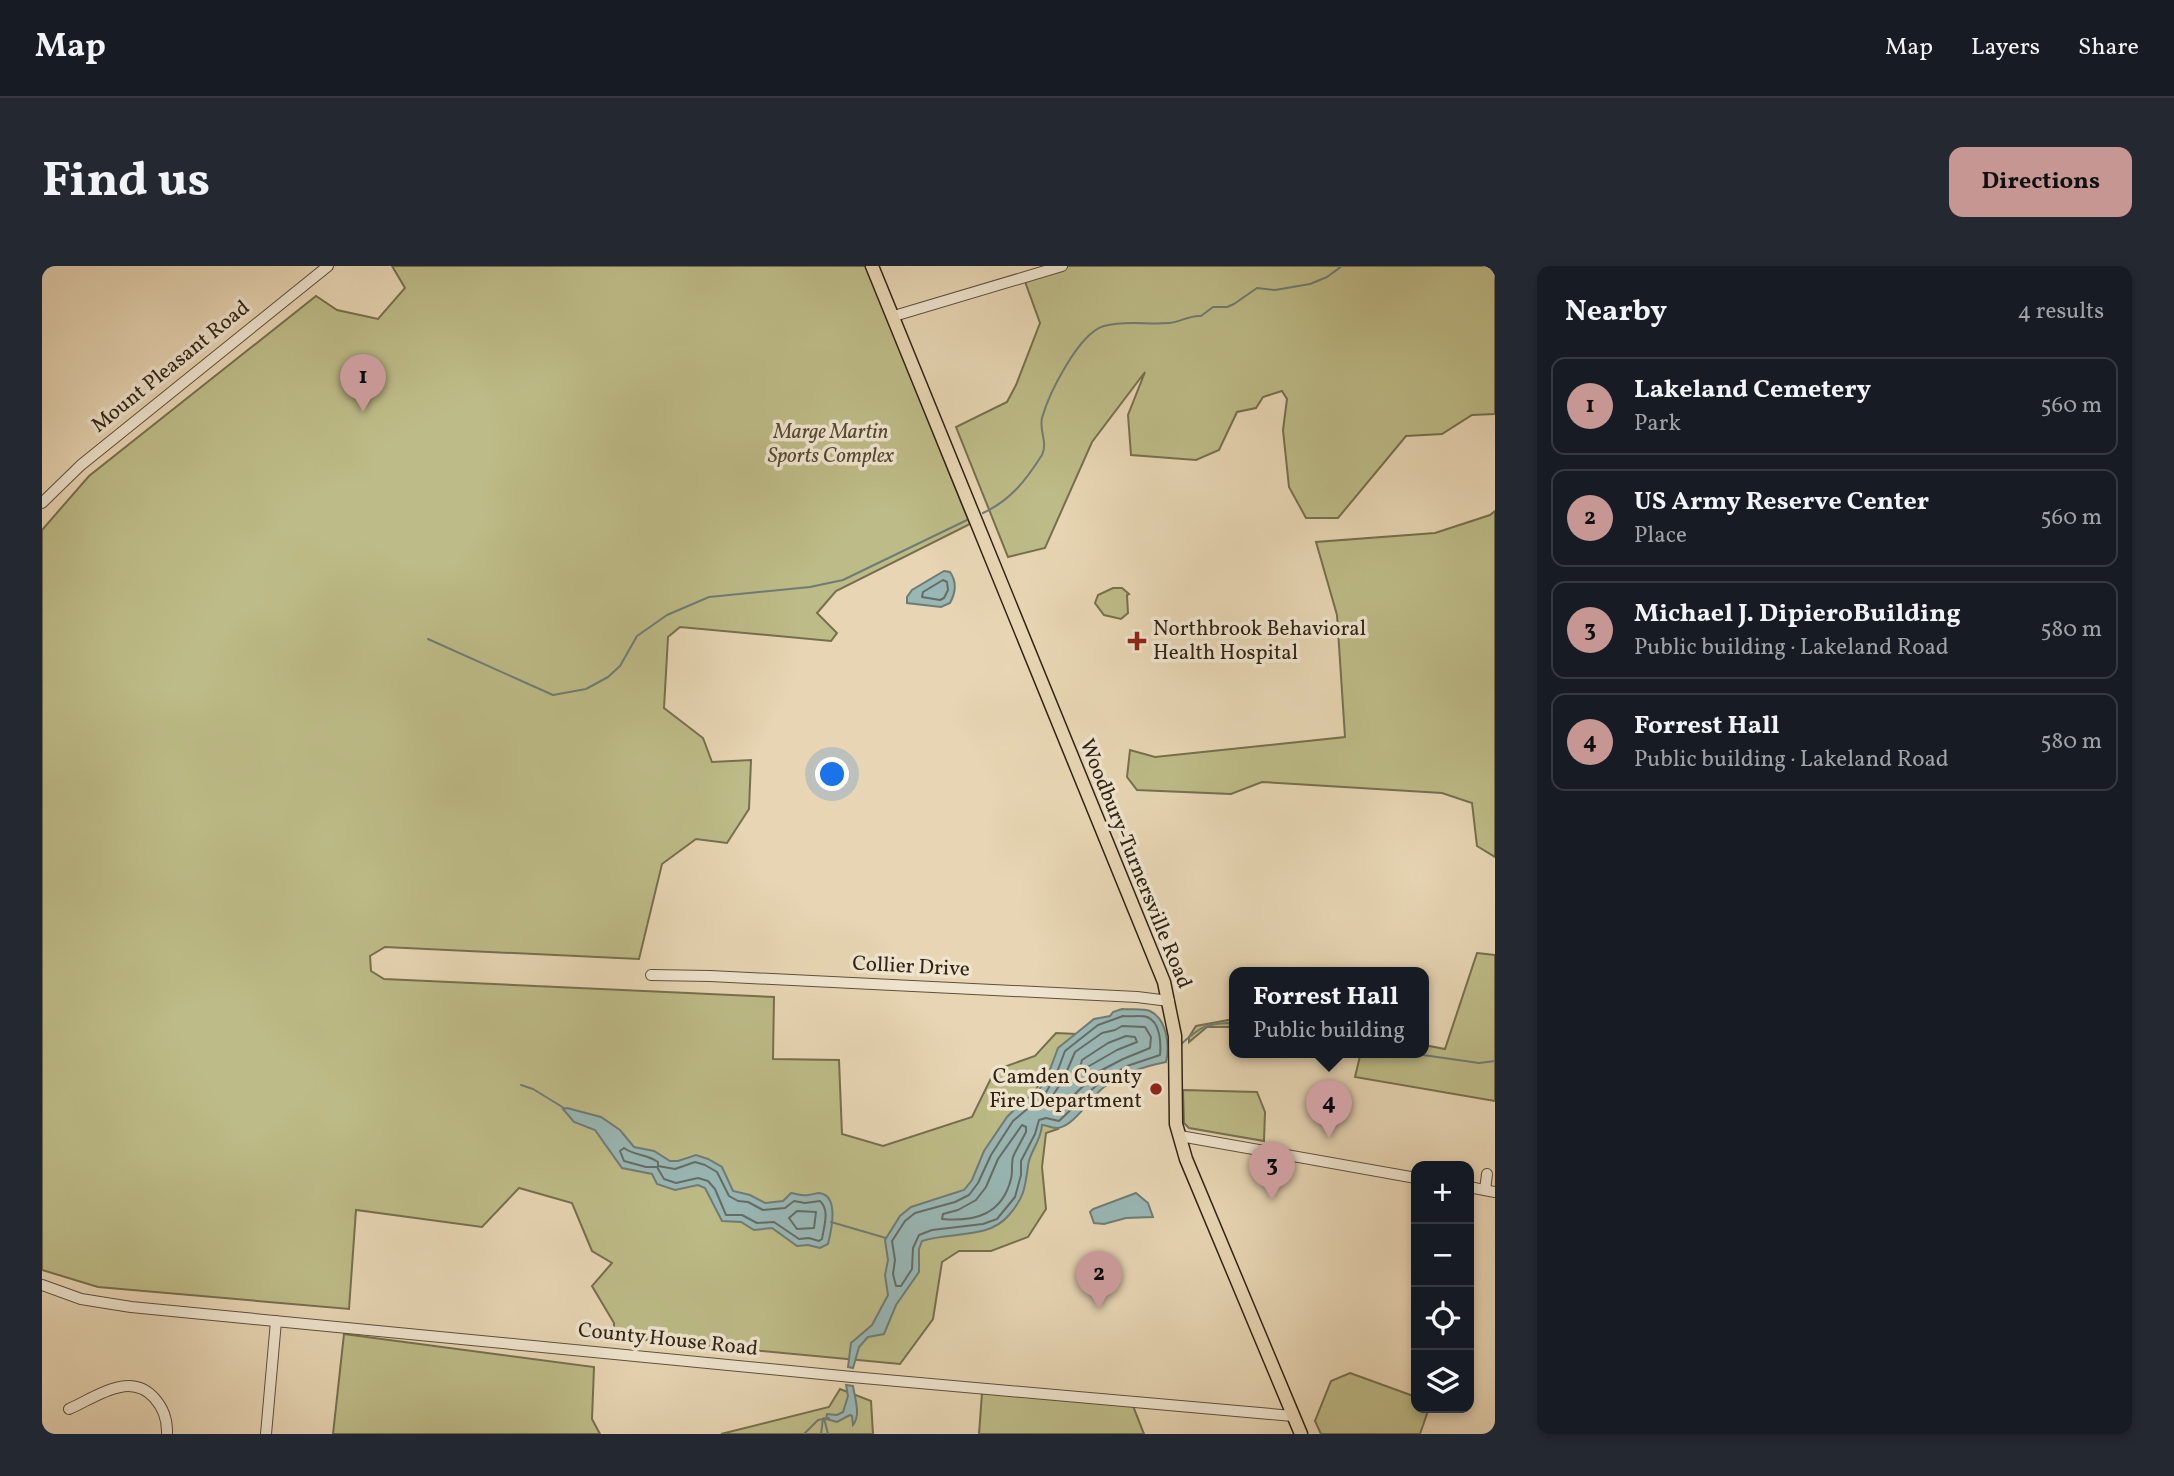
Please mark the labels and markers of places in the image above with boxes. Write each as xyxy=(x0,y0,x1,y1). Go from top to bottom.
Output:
pin: 1 xyxy=(340,354,386,412)
place label: Northbrook Behavioral Health Hospital xyxy=(1153,615,1366,668)
marker: Northbrook Behavioral Health Hospital xyxy=(1127,631,1147,651)
place label: Camden County Fire Department xyxy=(989,1063,1143,1116)
pin: 4 xyxy=(1306,1080,1352,1138)
marker: Camden County Fire Department xyxy=(1148,1081,1164,1097)
pin: 3 xyxy=(1249,1142,1295,1200)
pin: 2 xyxy=(1076,1251,1122,1309)

